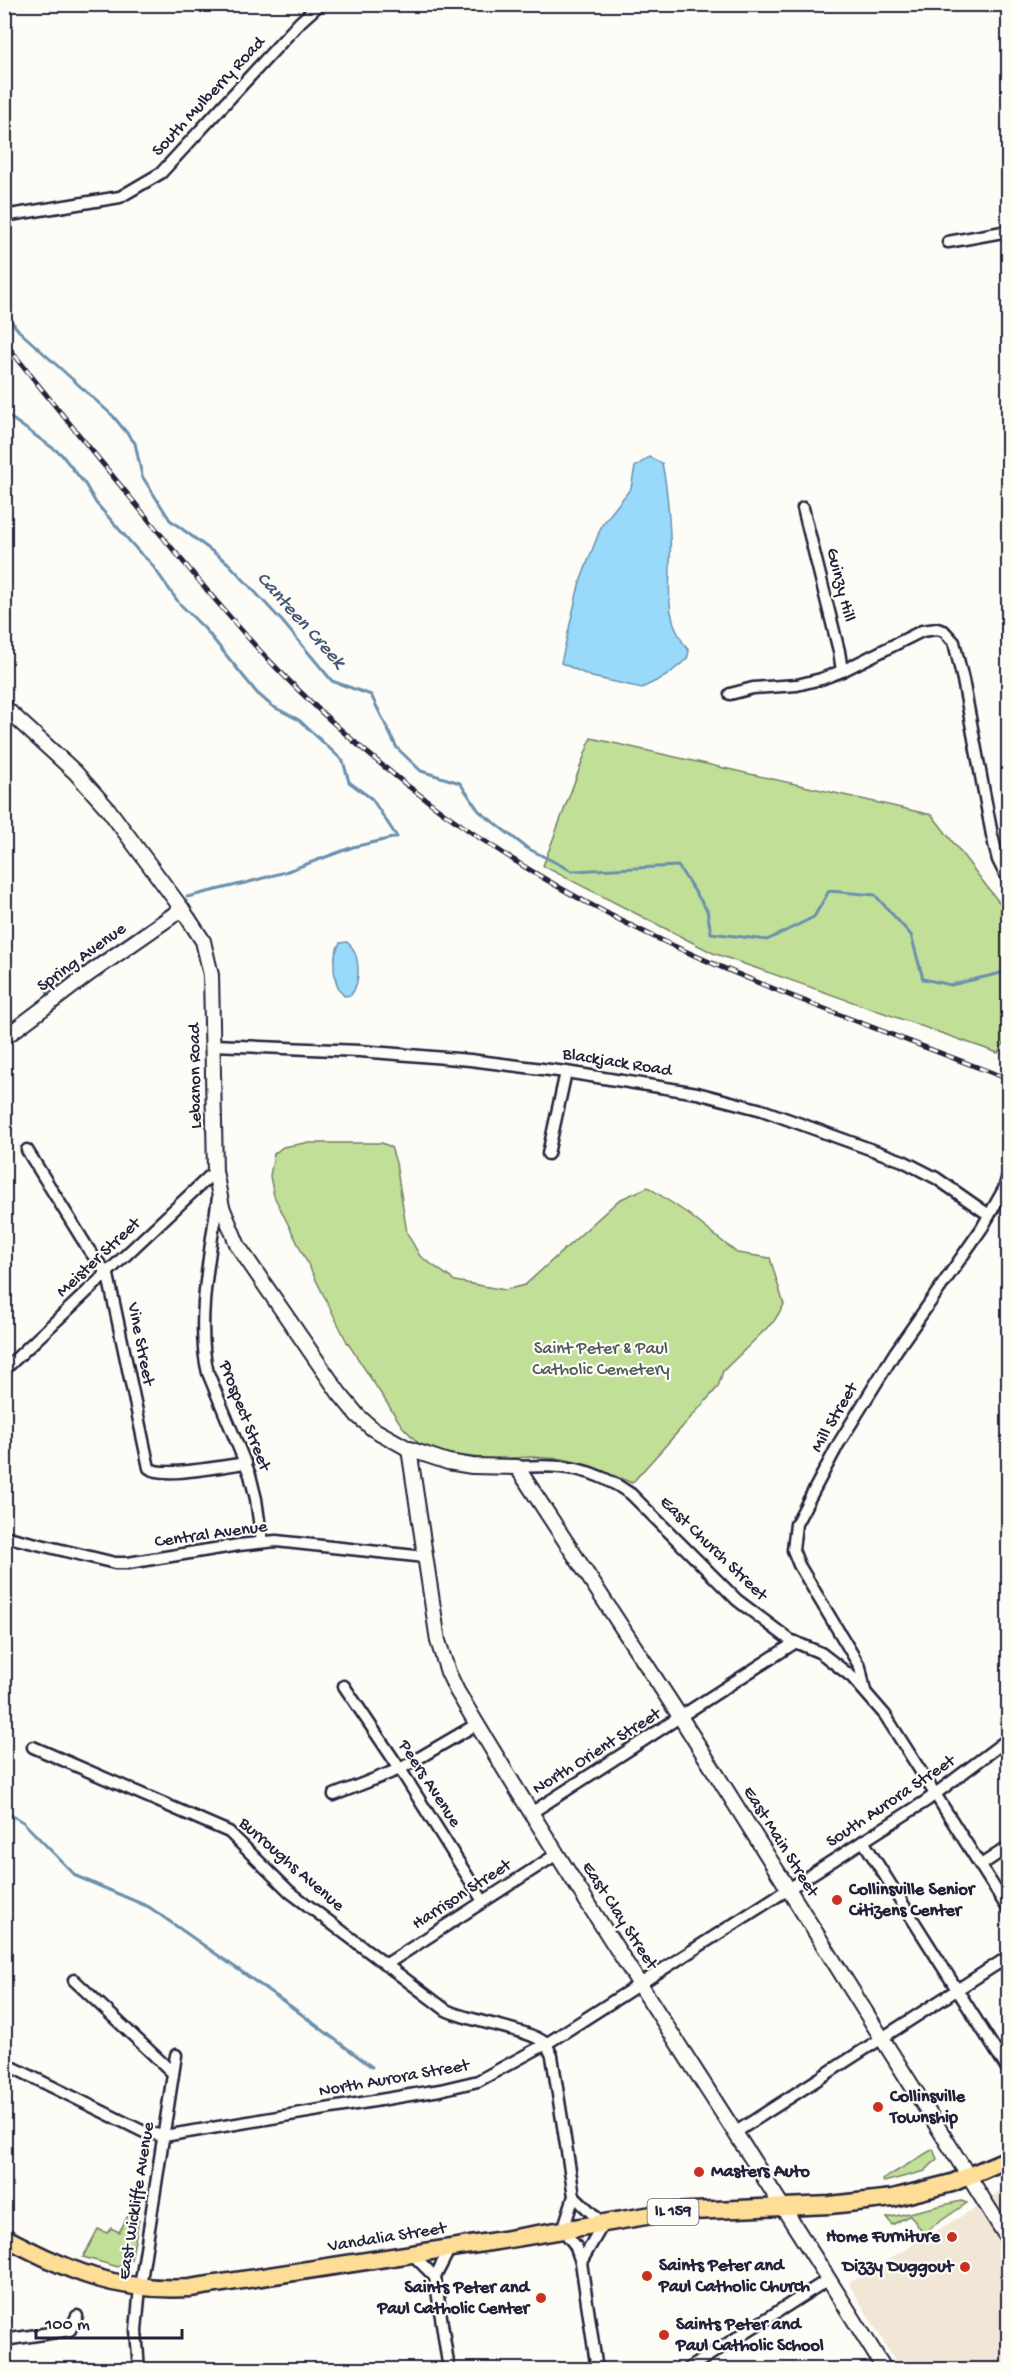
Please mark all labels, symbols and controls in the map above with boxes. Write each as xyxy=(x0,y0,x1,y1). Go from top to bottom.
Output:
street label: South Mulberry Road xyxy=(148,32,271,161)
street label: Guinzy Hill xyxy=(821,546,859,624)
water label: Canteen Creek xyxy=(251,568,351,676)
street label: Spring Avenue xyxy=(33,918,131,997)
street label: Lebanon Road xyxy=(185,1022,207,1129)
street label: Blackjack Road xyxy=(560,1044,675,1082)
street label: Meister Street xyxy=(53,1213,147,1302)
street label: Vine Street xyxy=(121,1300,159,1389)
park label: Saint Peter & Paul Catholic Cemetery xyxy=(532,1339,670,1381)
street label: Prospect Street xyxy=(213,1357,275,1476)
street label: Mill Street xyxy=(807,1378,864,1456)
street label: East Church Street xyxy=(655,1492,772,1607)
street label: Central Avenue xyxy=(153,1517,269,1553)
street label: North Orient Street xyxy=(529,1703,666,1800)
street label: Peers Avenue xyxy=(392,1736,465,1832)
street label: South Aurora Street xyxy=(823,1750,961,1853)
street label: East Main Street xyxy=(738,1783,823,1903)
street label: Burroughs Avenue xyxy=(233,1813,349,1917)
street label: Harrison Street xyxy=(409,1854,517,1935)
street label: East Clay Street xyxy=(576,1858,663,1975)
place label: Collinsville Senior Citizens Center xyxy=(848,1880,977,1922)
marker: Collinsville Senior Citizens Center xyxy=(830,1893,844,1907)
street label: North Aurora Street xyxy=(317,2055,472,2103)
place label: Collinsville Township xyxy=(888,2087,966,2129)
marker: Collinsville Township xyxy=(871,2100,885,2114)
street label: East Wickliffe Avenue xyxy=(114,2120,160,2281)
place label: Masters Auto xyxy=(711,2162,810,2183)
marker: Masters Auto xyxy=(692,2165,706,2179)
road number: IL 159 xyxy=(648,2199,698,2225)
street label: Vandalia Street xyxy=(325,2218,449,2258)
place label: Home Furniture xyxy=(826,2227,941,2248)
marker: Home Furniture xyxy=(945,2230,959,2244)
place label: Saints Peter and Paul Catholic Church xyxy=(658,2256,810,2298)
place label: Dizzy Duggout xyxy=(841,2257,955,2278)
marker: Dizzy Duggout xyxy=(958,2260,972,2274)
marker: Saints Peter and Paul Catholic Church xyxy=(640,2269,654,2283)
place label: Saints Peter and Paul Catholic Center xyxy=(376,2278,532,2320)
marker: Saints Peter and Paul Catholic Center xyxy=(534,2291,548,2305)
scale bar xyxy=(36,2302,182,2340)
text: 100 m xyxy=(44,2315,90,2336)
place label: Saints Peter and Paul Catholic School xyxy=(675,2315,824,2357)
marker: Saints Peter and Paul Catholic School xyxy=(657,2328,671,2342)

